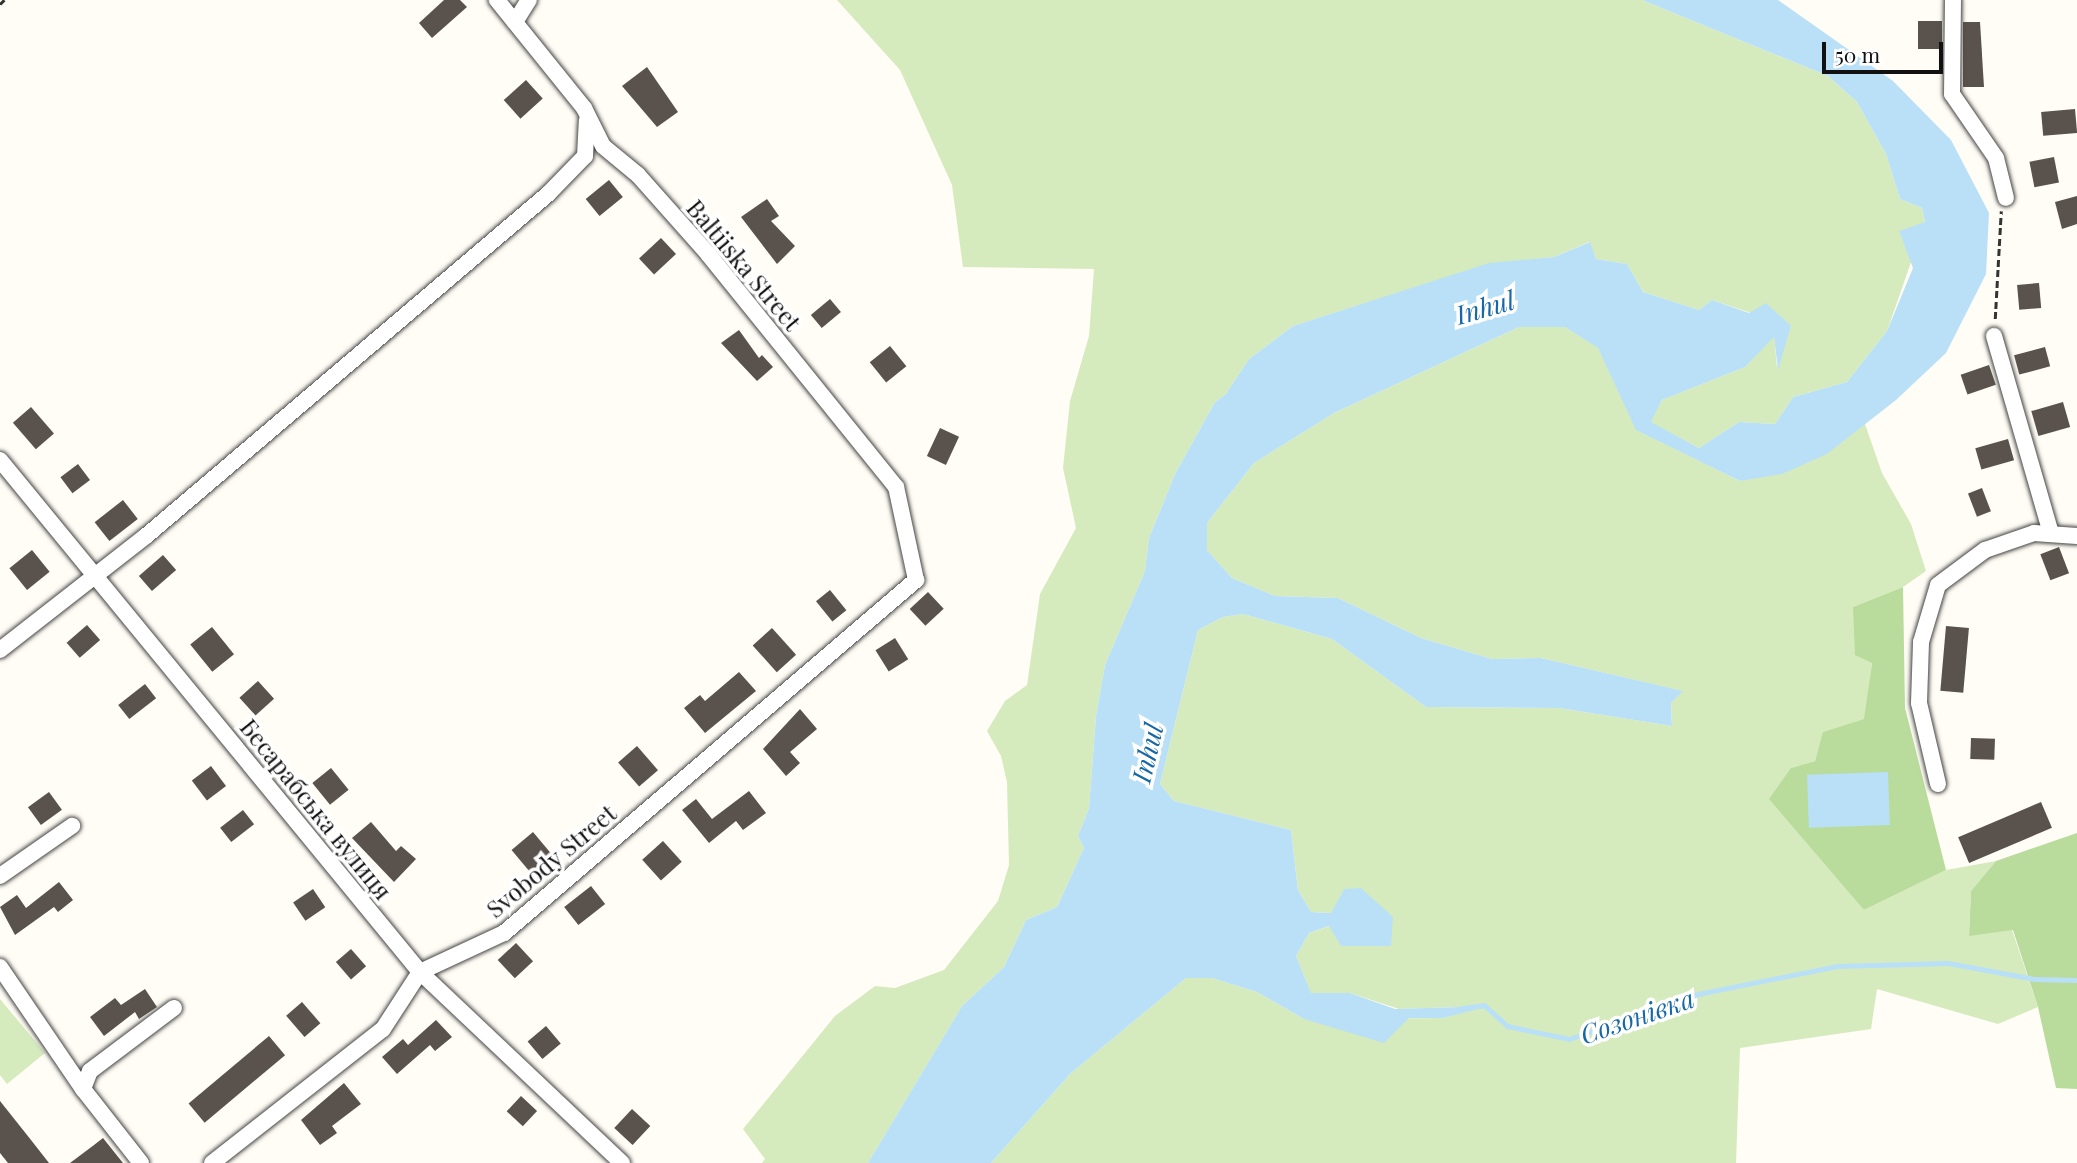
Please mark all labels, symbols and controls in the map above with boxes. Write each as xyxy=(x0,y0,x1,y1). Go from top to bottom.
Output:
scale bar xyxy=(1825,28,1946,72)
text: 50 m xyxy=(1835,40,1880,68)
street label: Baltiiska Street xyxy=(681,194,807,336)
water label: Inhul xyxy=(1452,284,1518,330)
street label: Бесарабська вулиця xyxy=(234,713,398,905)
water label: Inhul xyxy=(1125,720,1169,786)
street label: Svobody Street xyxy=(480,798,622,924)
water label: Созонівка xyxy=(1576,982,1698,1050)

